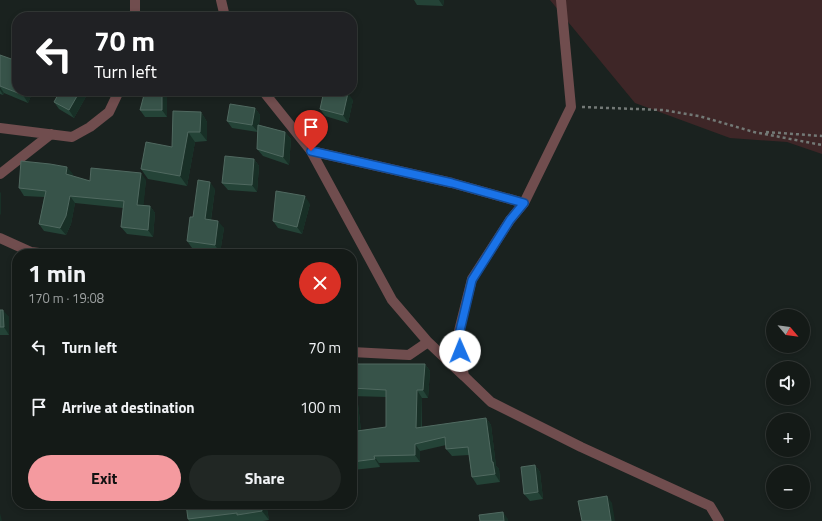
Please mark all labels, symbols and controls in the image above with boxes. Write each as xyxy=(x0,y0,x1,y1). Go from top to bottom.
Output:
text: 70 m xyxy=(94,19,155,62)
icon: left xyxy=(28,28,80,80)
text: Turn left xyxy=(94,58,157,85)
pin xyxy=(294,110,328,151)
icon: arrive xyxy=(300,116,322,138)
text: 1 min xyxy=(28,255,86,291)
button: close xyxy=(299,262,341,304)
text: 170 m · 19:08 xyxy=(28,288,104,308)
north arrow xyxy=(766,309,810,353)
map controls xyxy=(766,309,810,509)
position arrow xyxy=(439,330,481,372)
icon: left xyxy=(28,336,50,358)
text: Turn left xyxy=(62,336,117,359)
text: 70 m xyxy=(308,336,341,359)
button: sound xyxy=(766,361,810,405)
icon: arrive xyxy=(28,396,50,418)
text: Arrive at destination xyxy=(62,396,195,419)
text: 100 m xyxy=(300,396,341,419)
button: + xyxy=(766,413,810,457)
button: Exit xyxy=(28,455,181,501)
button: Share xyxy=(189,455,341,501)
button: − xyxy=(766,465,810,509)

